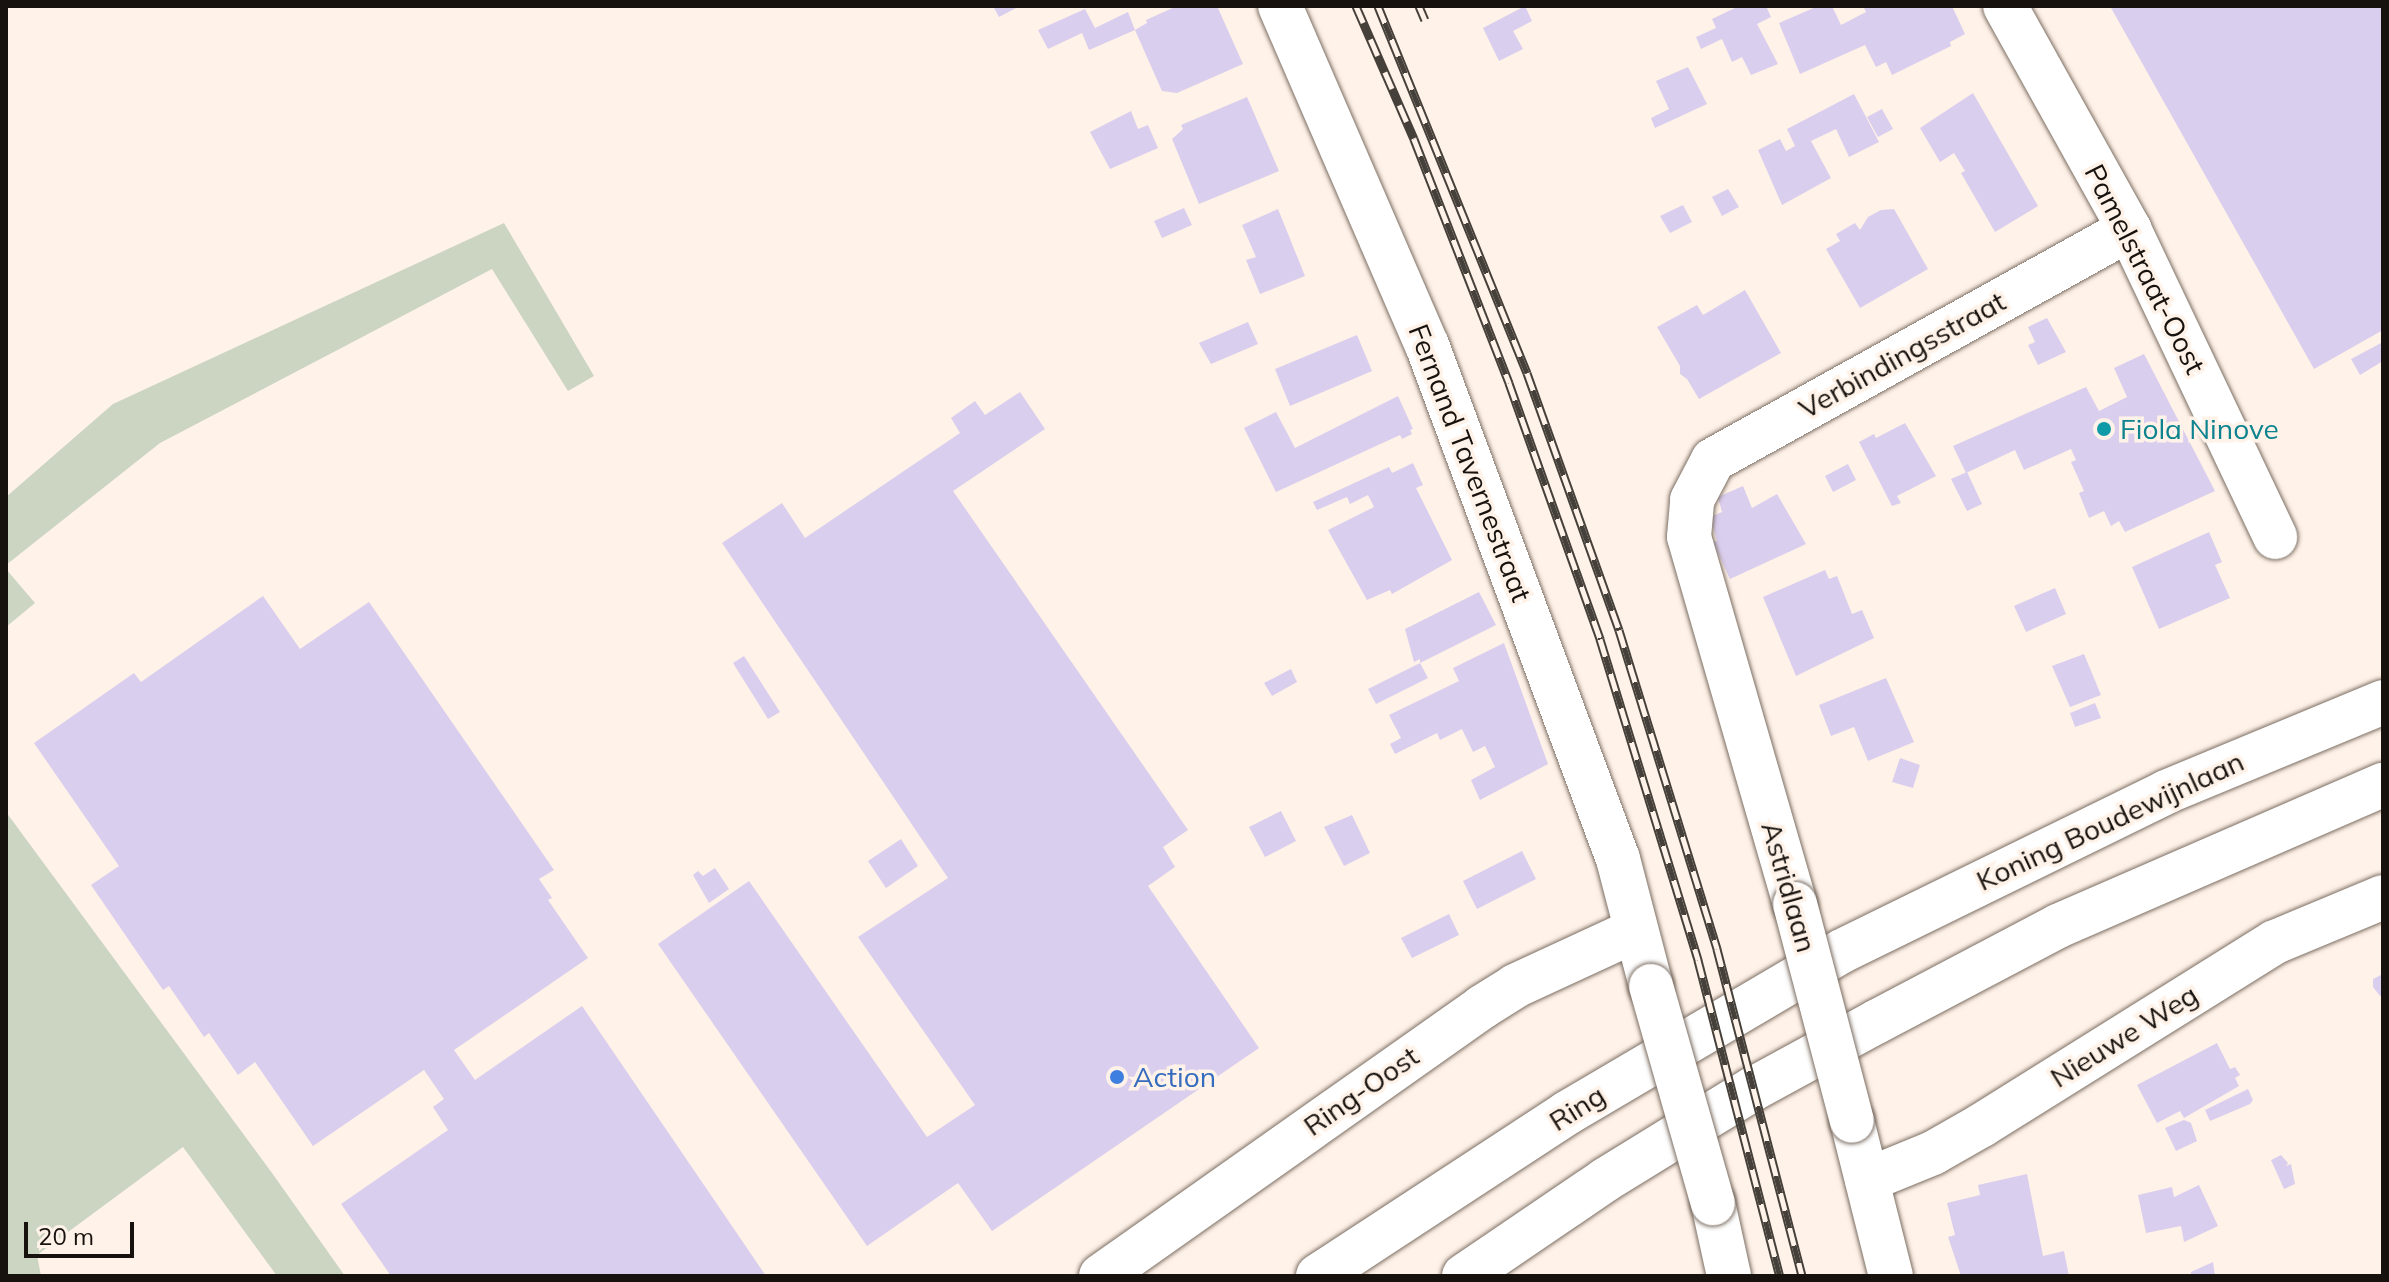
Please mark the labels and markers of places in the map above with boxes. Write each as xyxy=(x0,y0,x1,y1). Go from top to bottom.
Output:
place label: Fiola Ninove xyxy=(2120,412,2279,446)
marker: Fiola Ninove xyxy=(2095,420,2113,438)
place label: Action xyxy=(1133,1060,1216,1094)
marker: Action xyxy=(1108,1068,1126,1086)

